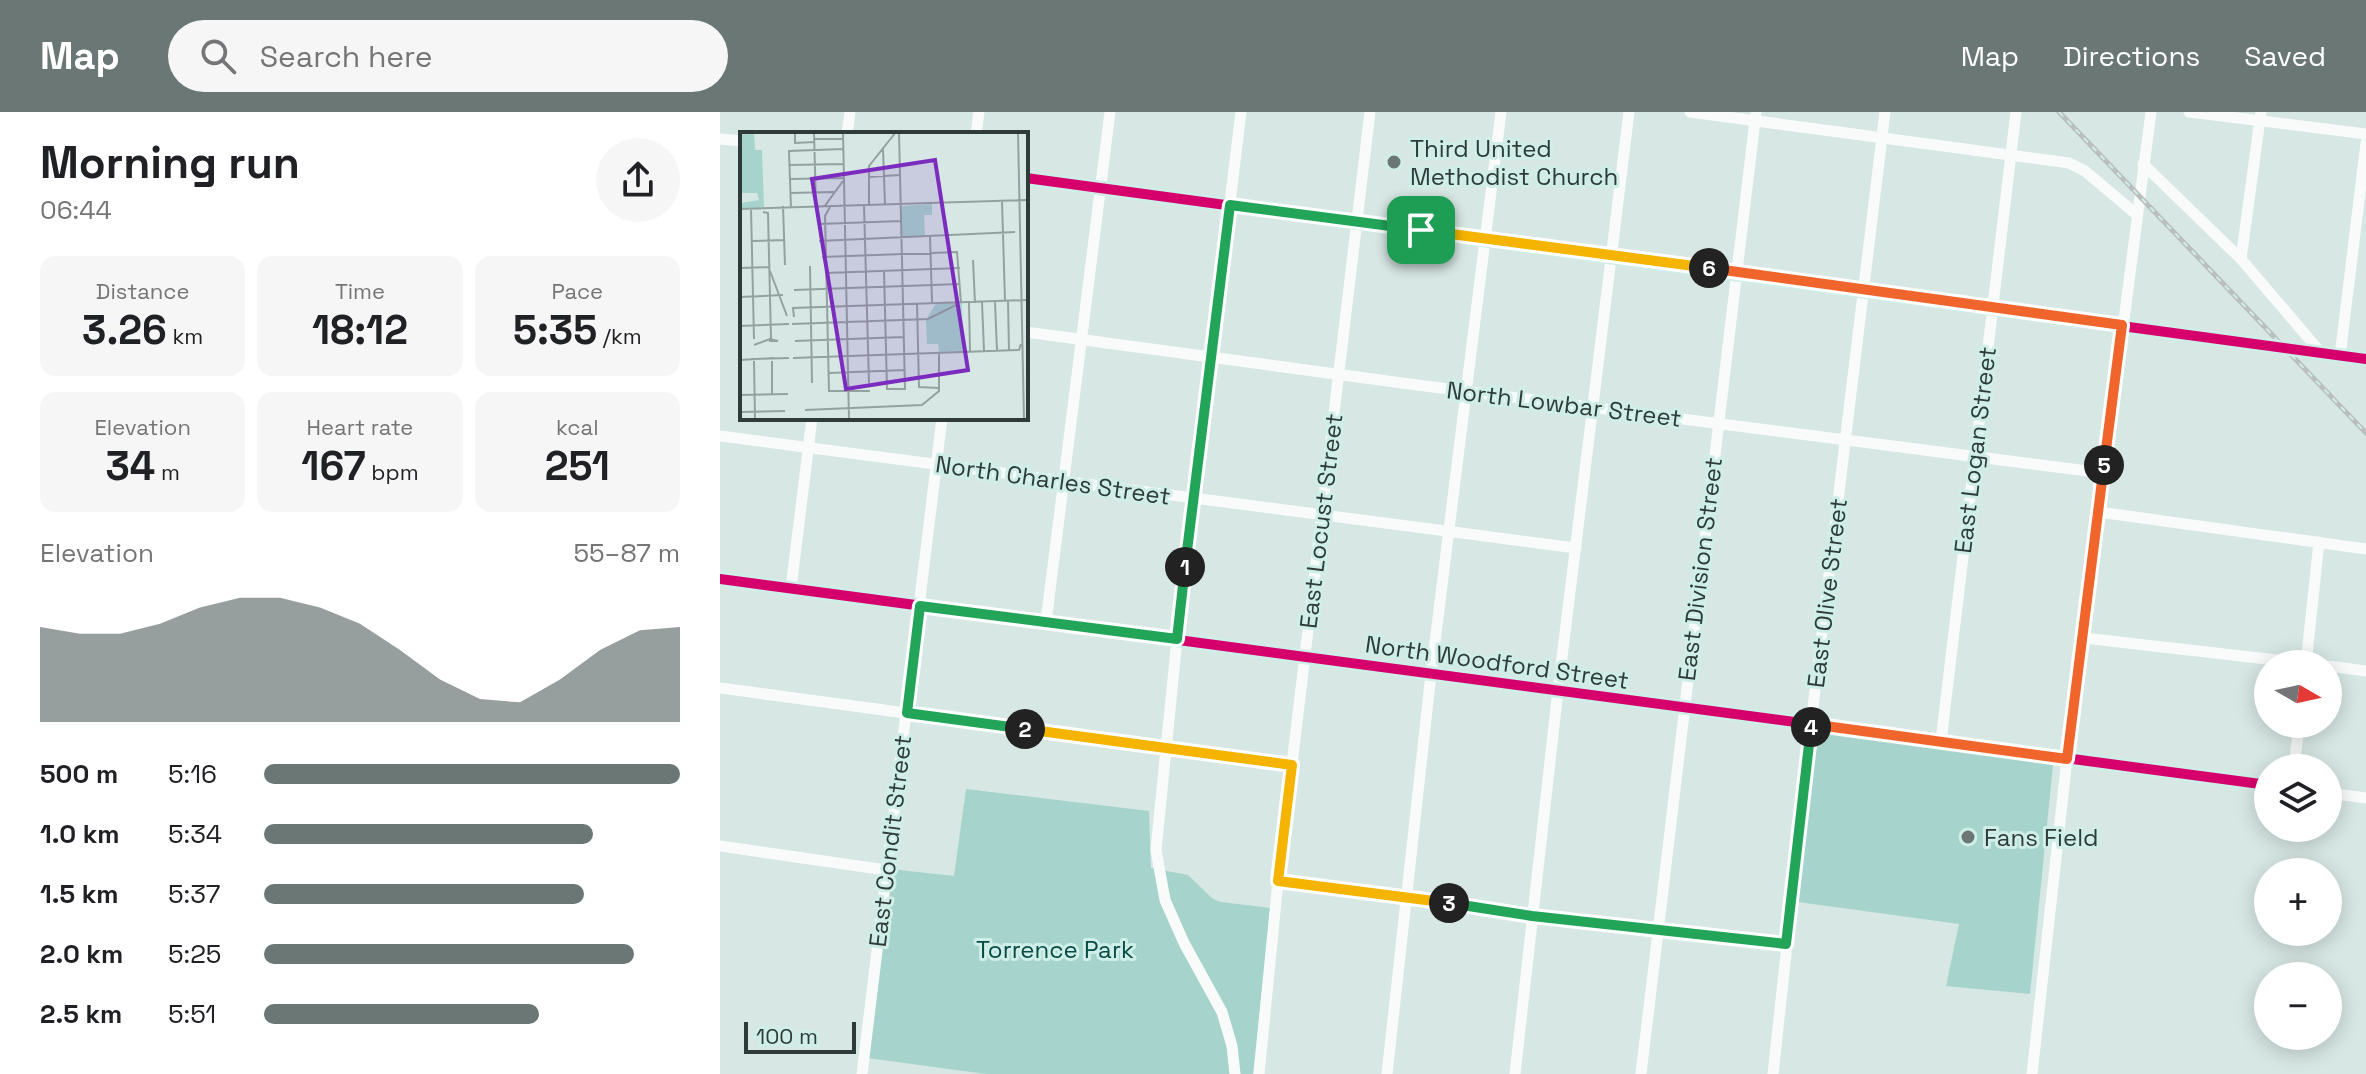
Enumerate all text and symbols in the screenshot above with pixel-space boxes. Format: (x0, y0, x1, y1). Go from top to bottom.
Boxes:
search box (168, 20, 728, 92)
text: Map (40, 32, 120, 80)
icon: search (196, 34, 240, 78)
text: Search here (260, 37, 433, 76)
text: Map (1961, 38, 2019, 74)
text: Directions (2063, 38, 2200, 74)
text: Saved (2244, 38, 2326, 74)
inset map (740, 132, 1028, 420)
place label: Third United Methodist Church (1410, 133, 1618, 192)
text: Morning run (40, 135, 300, 191)
button: share (596, 138, 680, 222)
marker: Third United Methodist Church (1385, 153, 1403, 171)
text: 06:44 (40, 193, 112, 227)
pin (1387, 196, 1455, 264)
icon: arrive (1399, 208, 1443, 252)
pin: 6 (1689, 248, 1729, 288)
text: 6 (1702, 254, 1716, 282)
text: Distance (96, 277, 190, 305)
text: Time (335, 277, 385, 305)
text: Pace (552, 277, 603, 305)
text: 3.26 (82, 305, 167, 356)
text: 18:12 (312, 305, 408, 356)
text: 5:35 (513, 305, 597, 356)
text: km (167, 322, 203, 350)
text: /km (597, 322, 642, 350)
street label: East Logan Street (1947, 345, 2003, 555)
street label: North Lowbar Street (1445, 374, 1683, 434)
street label: East Locust Street (1292, 412, 1350, 630)
text: Elevation (94, 413, 191, 441)
text: Heart rate (307, 413, 413, 441)
text: kcal (556, 413, 599, 441)
text: 34 (105, 441, 155, 492)
text: 167 (301, 441, 366, 492)
text: 251 (545, 441, 610, 492)
pin: 5 (2084, 445, 2124, 485)
street label: North Charles Street (934, 448, 1172, 512)
text: 5 (2097, 451, 2111, 479)
street label: East Division Street (1671, 455, 1729, 683)
text: m (155, 458, 180, 486)
text: bpm (366, 458, 419, 486)
street label: East Olive Street (1800, 496, 1854, 690)
text: Elevation (40, 536, 154, 570)
text: 55–87 m (573, 536, 680, 570)
pin: 1 (1165, 547, 1205, 587)
text: 1 (1180, 553, 1190, 581)
street label: North Woodford Street (1363, 628, 1631, 696)
north arrow (2254, 650, 2342, 738)
map controls (2254, 650, 2342, 1050)
pin: 4 (1791, 707, 1831, 747)
pin: 2 (1005, 709, 1045, 749)
text: 4 (1804, 713, 1818, 741)
text: 2 (1018, 715, 1032, 743)
street label: East Condit Street (862, 733, 918, 949)
button: layers (2254, 754, 2342, 842)
text: 500 m (40, 757, 118, 791)
text: 5:16 (168, 757, 217, 791)
text: 1.0 km (40, 817, 120, 851)
text: 5:34 (168, 817, 222, 851)
place label: Fans Field (1984, 822, 2099, 853)
marker: Fans Field (1959, 828, 1977, 846)
button: + (2254, 858, 2342, 946)
text: 1.5 km (40, 877, 119, 911)
text: 5:37 (168, 877, 221, 911)
pin: 3 (1429, 883, 1469, 923)
text: 3 (1442, 889, 1456, 917)
park label: Torrence Park (976, 934, 1134, 965)
text: 2.0 km (40, 937, 123, 971)
text: 5:25 (168, 937, 221, 971)
button: − (2254, 962, 2342, 1050)
text: 2.5 km (40, 997, 122, 1031)
text: 5:51 (168, 997, 216, 1031)
scale bar (744, 1018, 856, 1054)
text: 100 m (756, 1022, 818, 1050)

